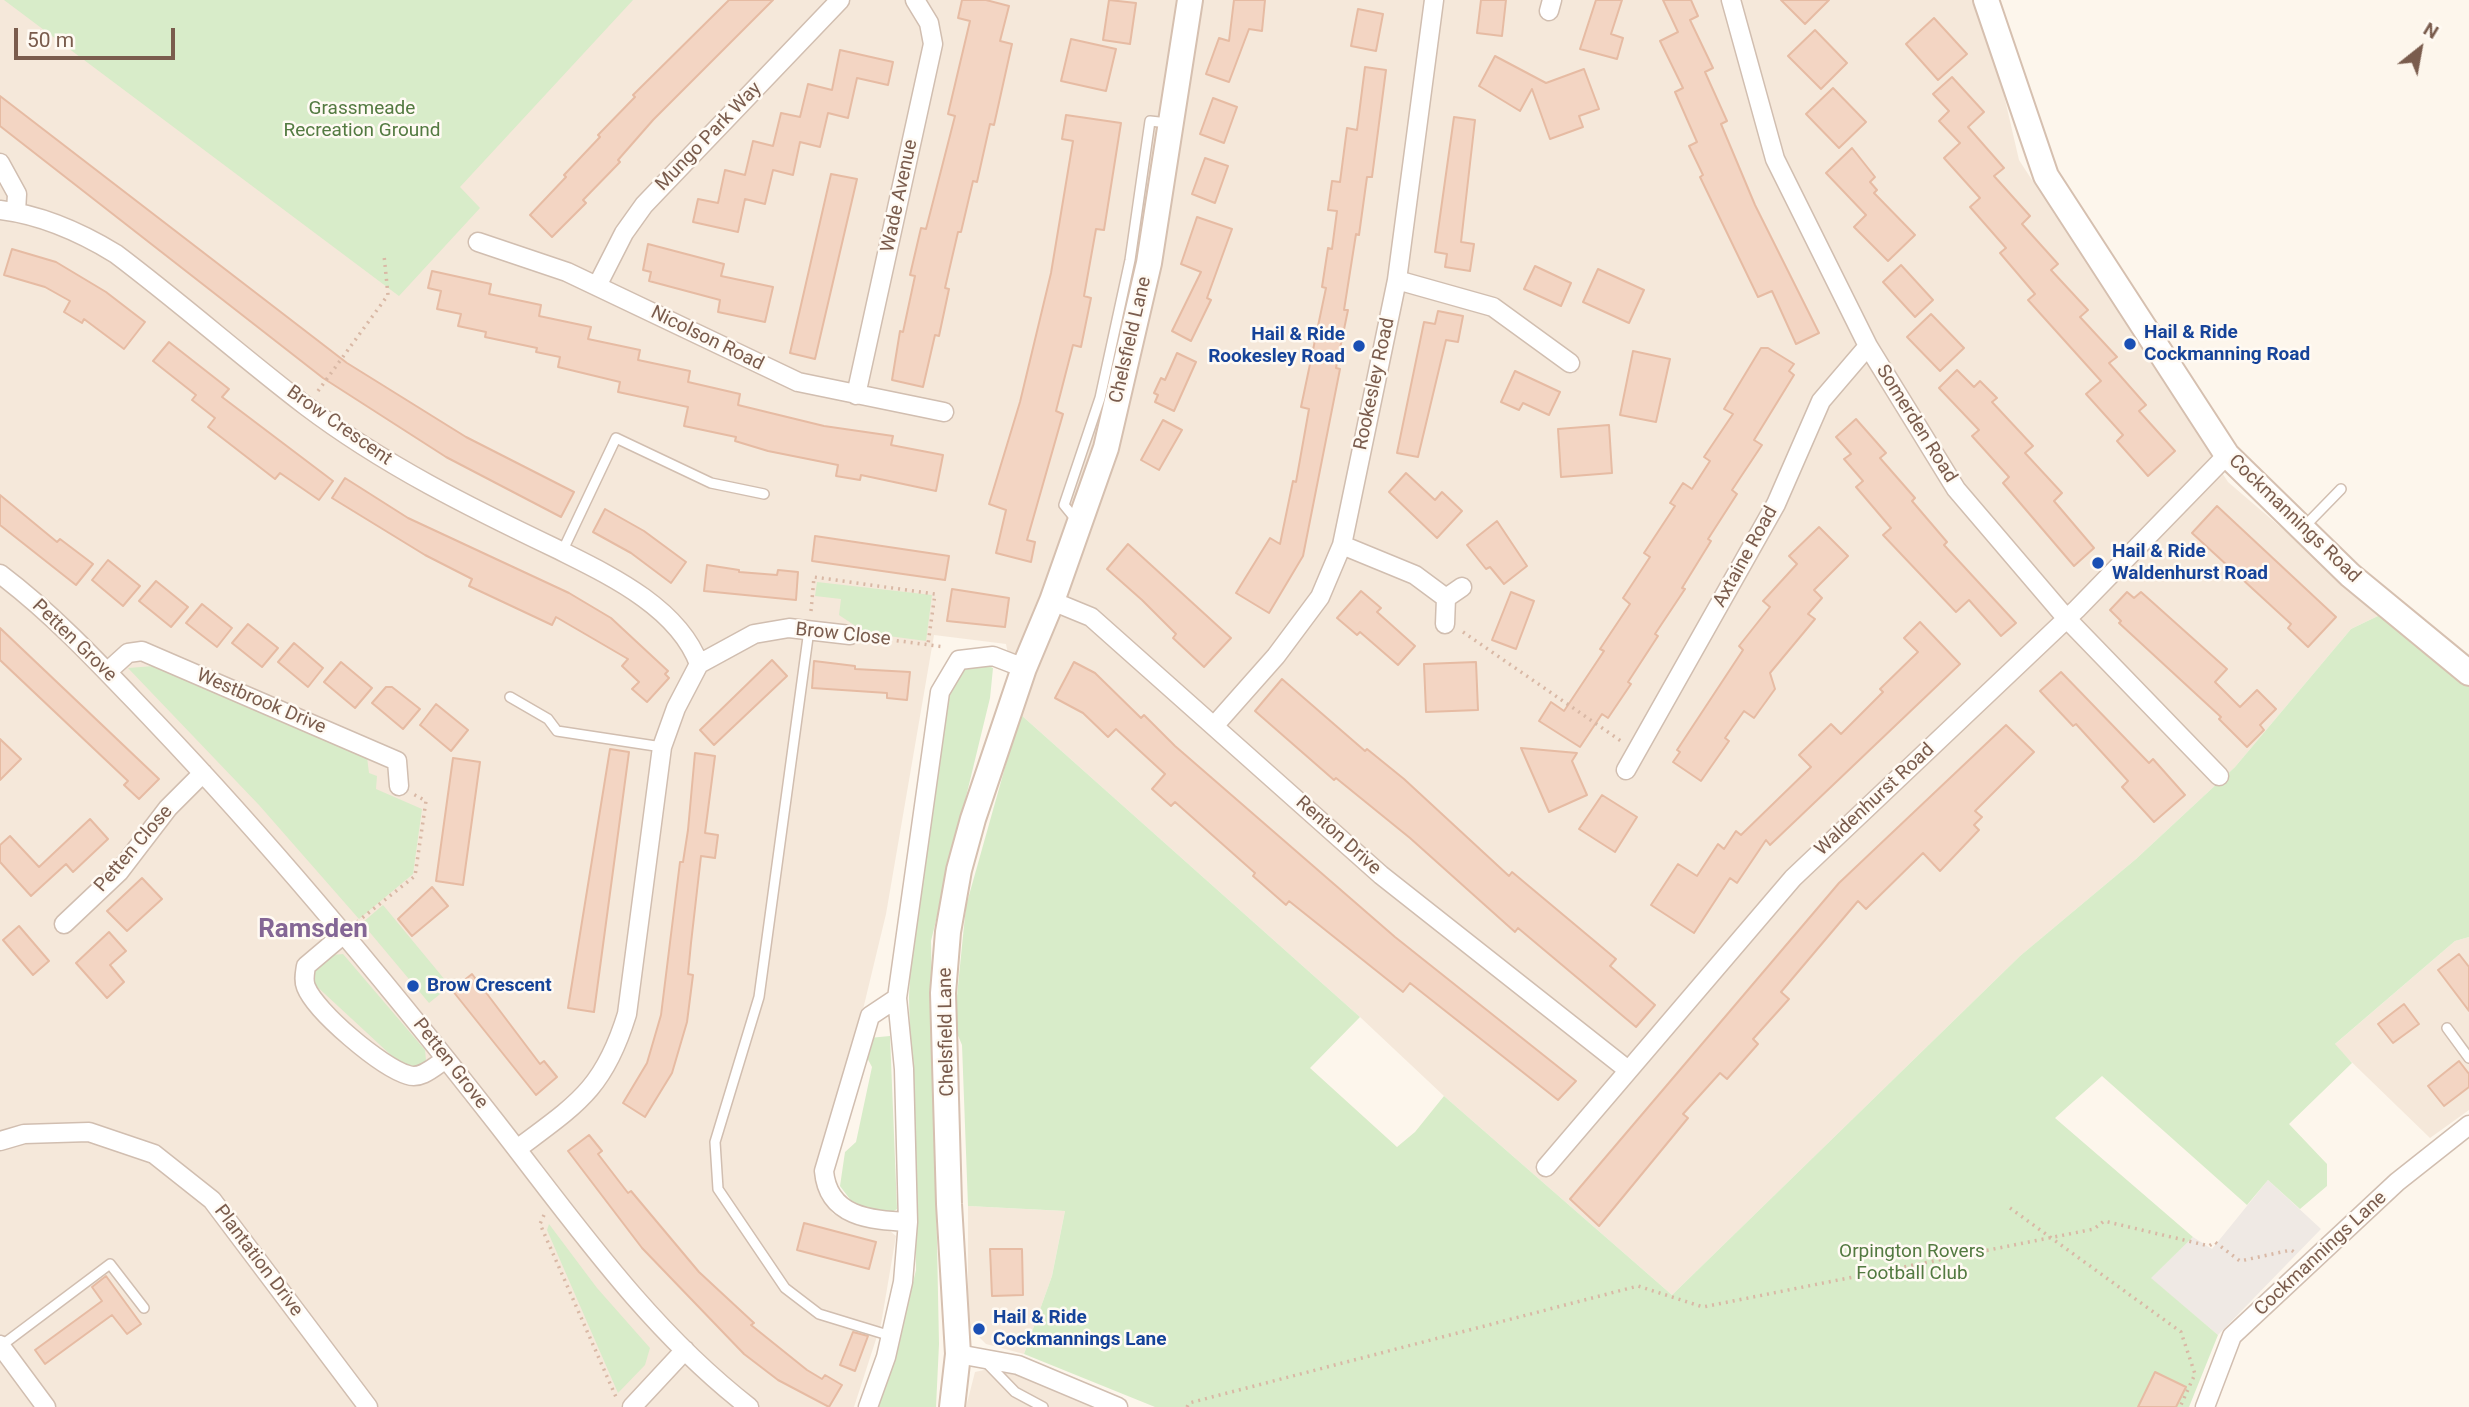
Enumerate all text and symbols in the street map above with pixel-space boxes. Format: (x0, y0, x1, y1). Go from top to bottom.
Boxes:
scale bar (18, 14, 178, 58)
north arrow (2385, 14, 2455, 84)
text: N (2419, 17, 2443, 44)
text: 50 m (27, 28, 74, 52)
street label: Mungo Park Way (651, 78, 767, 196)
park label: Grassmeade Recreation Ground (284, 98, 440, 142)
street label: Wade Avenue (877, 138, 923, 254)
street label: Chelsfield Lane (1105, 275, 1157, 405)
street label: Nicolson Road (647, 302, 767, 376)
street label: Rookesley Road (1350, 316, 1400, 452)
place label: Hail & Ride Cockmanning Road (2144, 322, 2310, 366)
place label: Hail & Ride Rookesley Road (1208, 324, 1345, 368)
marker: Hail & Ride Cockmanning Road (2122, 336, 2138, 352)
marker: Hail & Ride Rookesley Road (1351, 338, 1367, 354)
street label: Somerden Road (1871, 361, 1961, 487)
street label: Brow Crescent (282, 381, 396, 471)
street label: Cockmannings Road (2223, 450, 2365, 588)
street label: Axtaine Road (1709, 503, 1783, 611)
place label: Hail & Ride Waldenhurst Road (2112, 541, 2268, 585)
marker: Hail & Ride Waldenhurst Road (2090, 555, 2106, 571)
street label: Petten Grove (27, 595, 121, 687)
street label: Brow Close (794, 619, 892, 651)
street label: Westbrook Drive (193, 664, 329, 740)
street label: Waldenhurst Road (1811, 739, 1939, 861)
street label: Renton Drive (1291, 792, 1385, 880)
street label: Petten Close (90, 801, 178, 897)
district label: Ramsden (258, 914, 368, 946)
street label: Chelsfield Lane (934, 967, 960, 1097)
place label: Brow Crescent (427, 975, 552, 997)
marker: Brow Crescent (405, 978, 421, 994)
street label: Petten Grove (408, 1014, 492, 1114)
street label: Cockmannings Lane (2250, 1187, 2392, 1321)
street label: Plantation Drive (209, 1201, 307, 1321)
park label: Orpington Rovers Football Club (1839, 1241, 1985, 1285)
place label: Hail & Ride Cockmannings Lane (993, 1307, 1167, 1351)
marker: Hail & Ride Cockmannings Lane (971, 1321, 987, 1337)

